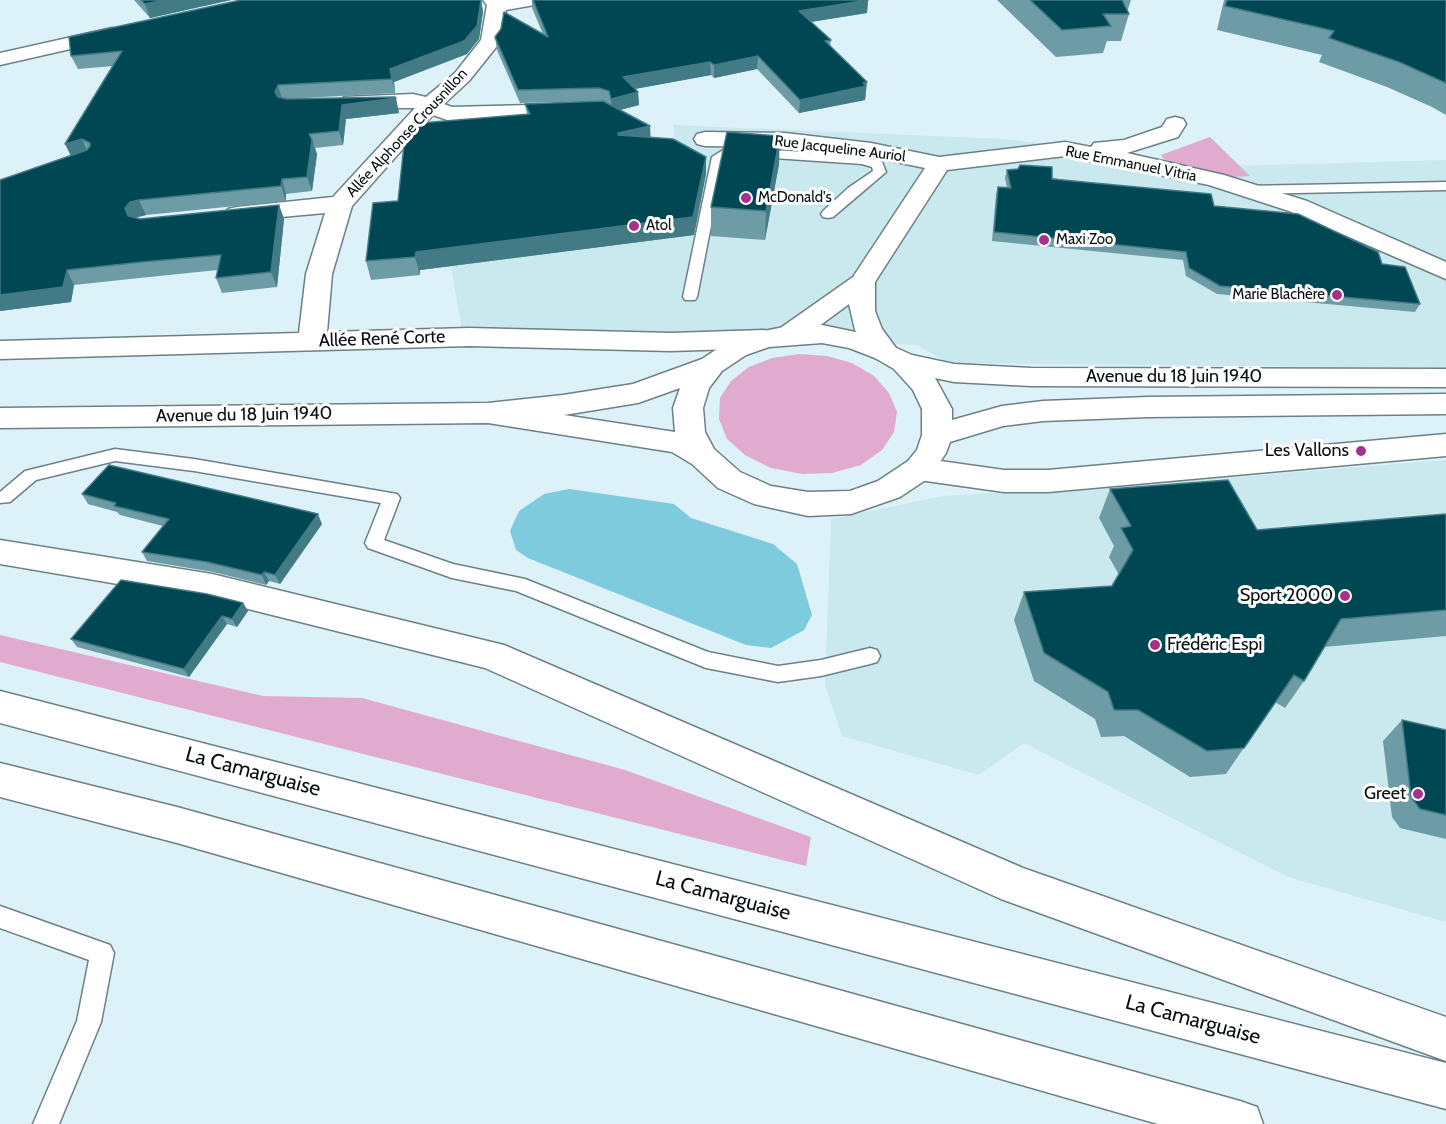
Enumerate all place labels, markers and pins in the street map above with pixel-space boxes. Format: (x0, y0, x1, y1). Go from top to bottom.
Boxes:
place label: McDonald's (758, 189, 832, 207)
marker: McDonald's (739, 191, 753, 205)
place label: Atol (646, 217, 672, 235)
marker: Atol (627, 219, 641, 233)
place label: Maxi Zoo (1056, 231, 1113, 249)
marker: Maxi Zoo (1037, 233, 1051, 247)
place label: Marie Blachère (1232, 286, 1325, 304)
marker: Marie Blachère (1330, 288, 1344, 302)
place label: Les Vallons (1265, 440, 1349, 462)
marker: Les Vallons (1354, 444, 1368, 458)
place label: Sport 2000 (1240, 585, 1333, 607)
marker: Sport 2000 (1338, 589, 1352, 603)
place label: Frédéric Espi (1167, 634, 1262, 656)
marker: Frédéric Espi (1148, 638, 1162, 652)
place label: Greet (1364, 783, 1406, 805)
marker: Greet (1411, 787, 1425, 801)

